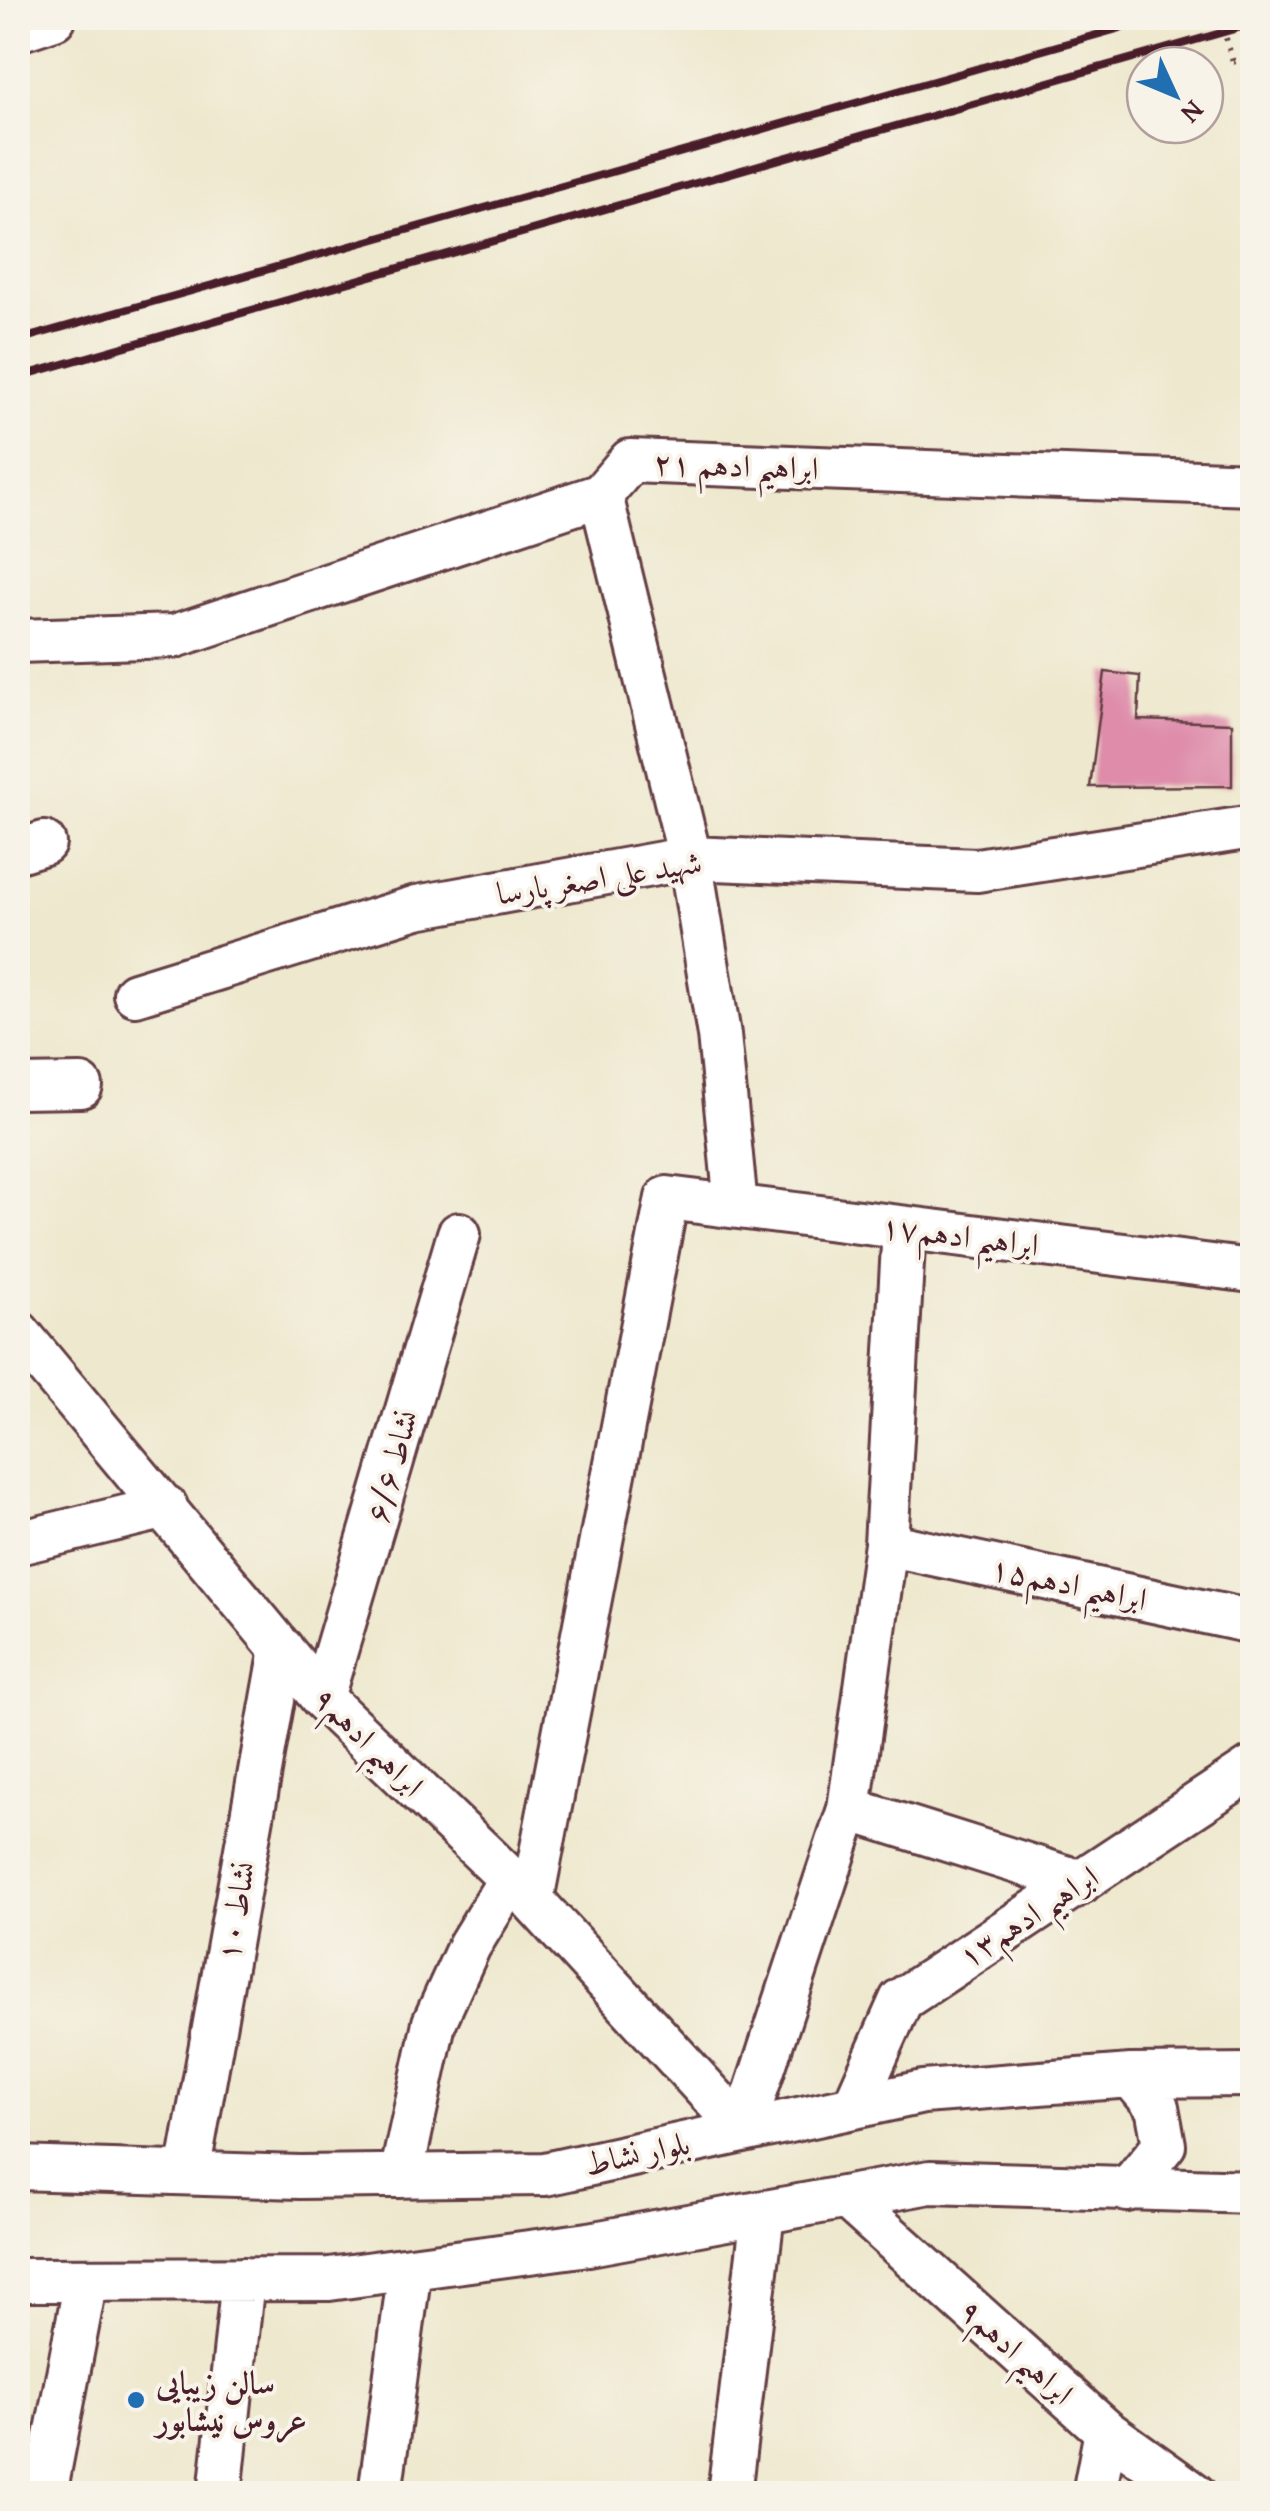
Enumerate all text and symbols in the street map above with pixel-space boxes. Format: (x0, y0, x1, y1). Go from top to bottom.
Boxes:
north arrow (1125, 45, 1225, 145)
text: N (1172, 92, 1215, 134)
street label: ابراهیم ادهم ۲۱ (652, 439, 820, 500)
street label: شهید علی اصغر پارسا (493, 838, 705, 917)
street label: ابراهیم ادهم۱۷ (877, 1202, 1042, 1277)
street label: نشاط ۶/۶ (353, 1404, 429, 1528)
street label: ابراهیم ادهم۱۵ (985, 1544, 1151, 1631)
street label: ابراهیم ادهم۹ (297, 1675, 435, 1813)
street label: ابراهیم ادهم۱۳ (949, 1853, 1112, 1986)
street label: نشاط ۱۰ (203, 1858, 267, 1964)
street label: بلوار نشاط (580, 2119, 694, 2187)
street label: ابراهیم ادهم۹ (943, 2287, 1085, 2422)
place label: سالن زیبایی عروس نیشابور (153, 2359, 307, 2443)
marker: سالن زیبایی عروس نیشابور (125, 2389, 147, 2411)

